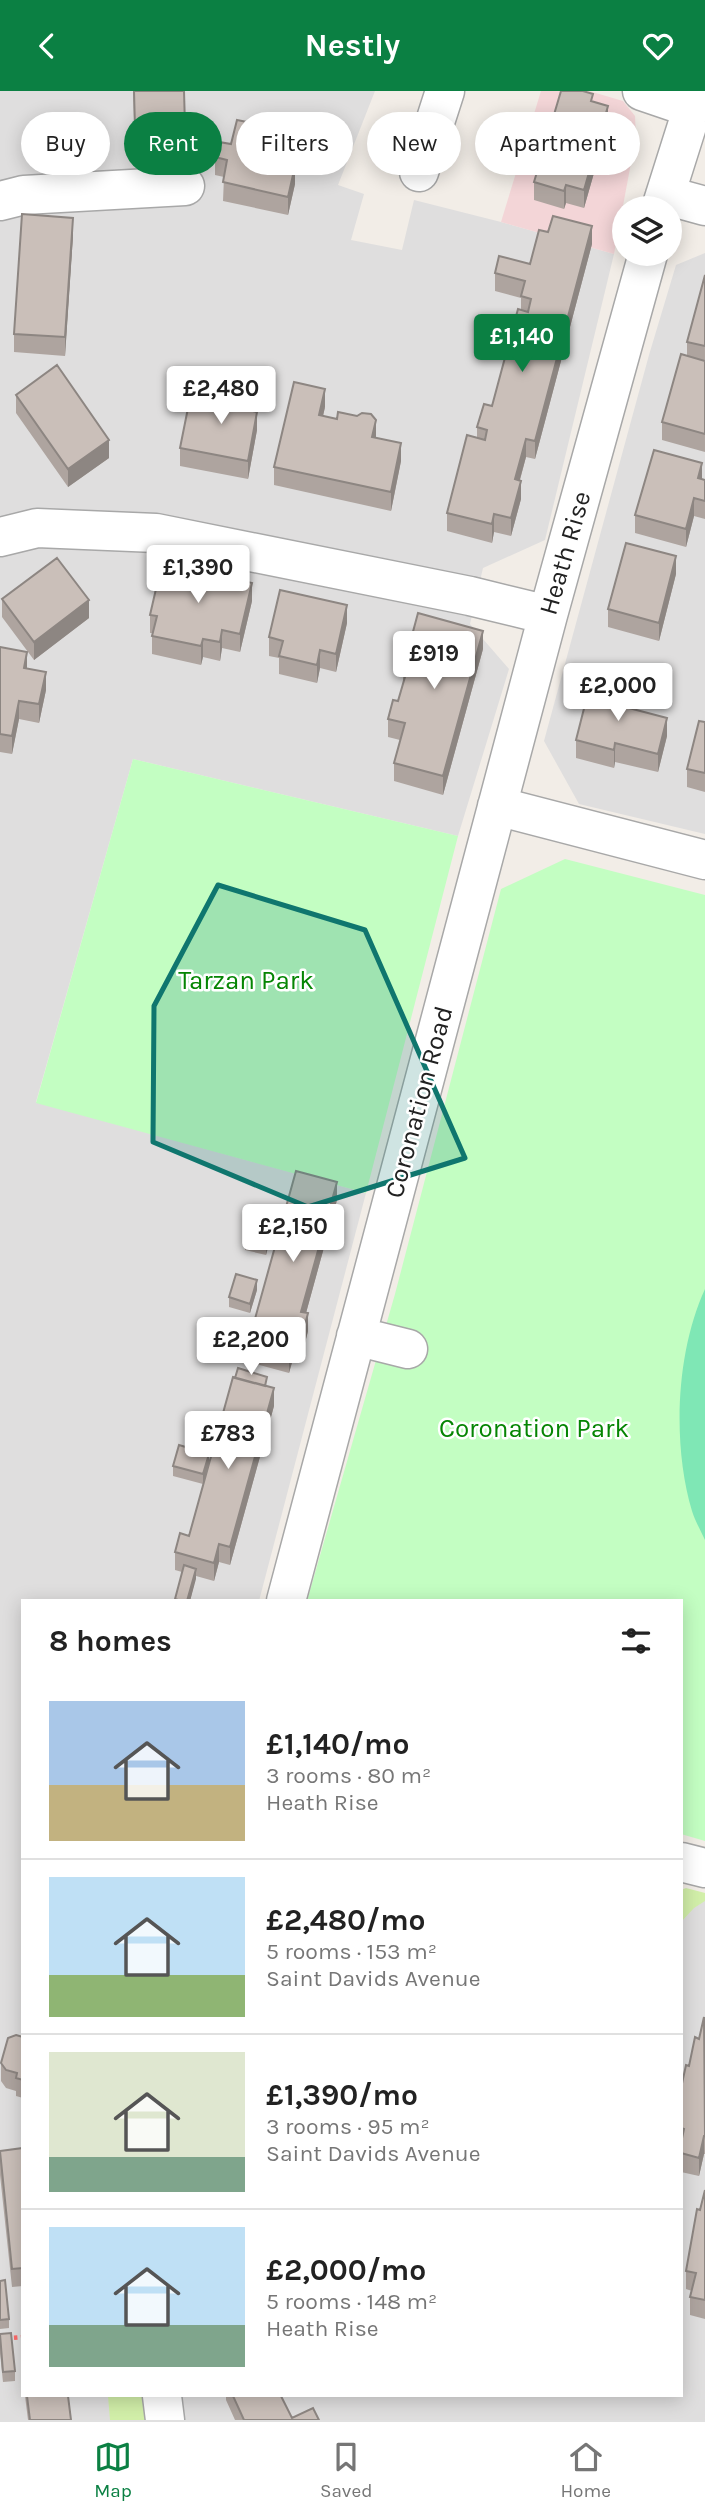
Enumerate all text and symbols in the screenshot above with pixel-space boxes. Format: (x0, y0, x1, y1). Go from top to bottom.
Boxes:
icon: back (28, 27, 66, 65)
text: Nestly (305, 27, 400, 64)
icon: heart (639, 27, 677, 65)
chip: Buy (21, 112, 110, 175)
chip: Rent (124, 112, 222, 175)
chip: Filters (236, 112, 353, 175)
chip: New (367, 112, 461, 175)
chip: Apartment (475, 112, 640, 175)
map controls (612, 196, 682, 266)
button: layers (612, 196, 682, 266)
pin: £1,140 (465, 315, 579, 374)
text: £1,140 (490, 323, 554, 350)
pin: £2,480 (164, 367, 278, 426)
text: £2,480 (183, 375, 259, 402)
street label: Heath Rise (533, 488, 597, 618)
pin: £1,390 (141, 545, 255, 605)
text: £1,390 (163, 554, 233, 581)
pin: £919 (393, 631, 475, 691)
text: £919 (409, 640, 459, 667)
pin: £2,000 (561, 663, 675, 723)
text: £2,000 (579, 672, 657, 699)
park label: Tarzan Park (178, 965, 314, 996)
street label: Coronation Road (379, 1003, 459, 1201)
pin: £2,150 (236, 1205, 350, 1264)
text: £2,150 (258, 1213, 328, 1240)
pin: £2,200 (194, 1317, 308, 1377)
text: £2,200 (213, 1326, 289, 1353)
pin: £783 (187, 1411, 269, 1471)
park label: Coronation Park (439, 1413, 629, 1444)
text: £783 (201, 1420, 255, 1447)
icon: filters (617, 1622, 655, 1660)
text: 8 homes (49, 1623, 172, 1659)
text: £1,140/mo (266, 1726, 409, 1762)
icon: home (105, 1729, 189, 1813)
text: 3 rooms · 80 m² (266, 1762, 431, 1789)
text: Heath Rise (266, 1789, 379, 1816)
text: £2,480/mo (266, 1902, 426, 1938)
icon: home (105, 1905, 189, 1989)
text: 5 rooms · 153 m² (266, 1938, 437, 1965)
text: Saint Davids Avenue (266, 1965, 481, 1992)
text: £1,390/mo (266, 2077, 418, 2113)
icon: home (105, 2080, 189, 2164)
text: 3 rooms · 95 m² (266, 2113, 430, 2140)
text: Saint Davids Avenue (266, 2140, 481, 2167)
text: £2,000/mo (266, 2252, 426, 2288)
icon: home (105, 2255, 189, 2339)
text: 5 rooms · 148 m² (266, 2288, 437, 2315)
text: Heath Rise (266, 2315, 379, 2342)
tab: Map (94, 2438, 132, 2502)
tab: Saved (320, 2438, 372, 2502)
tab: Home (560, 2438, 611, 2502)

